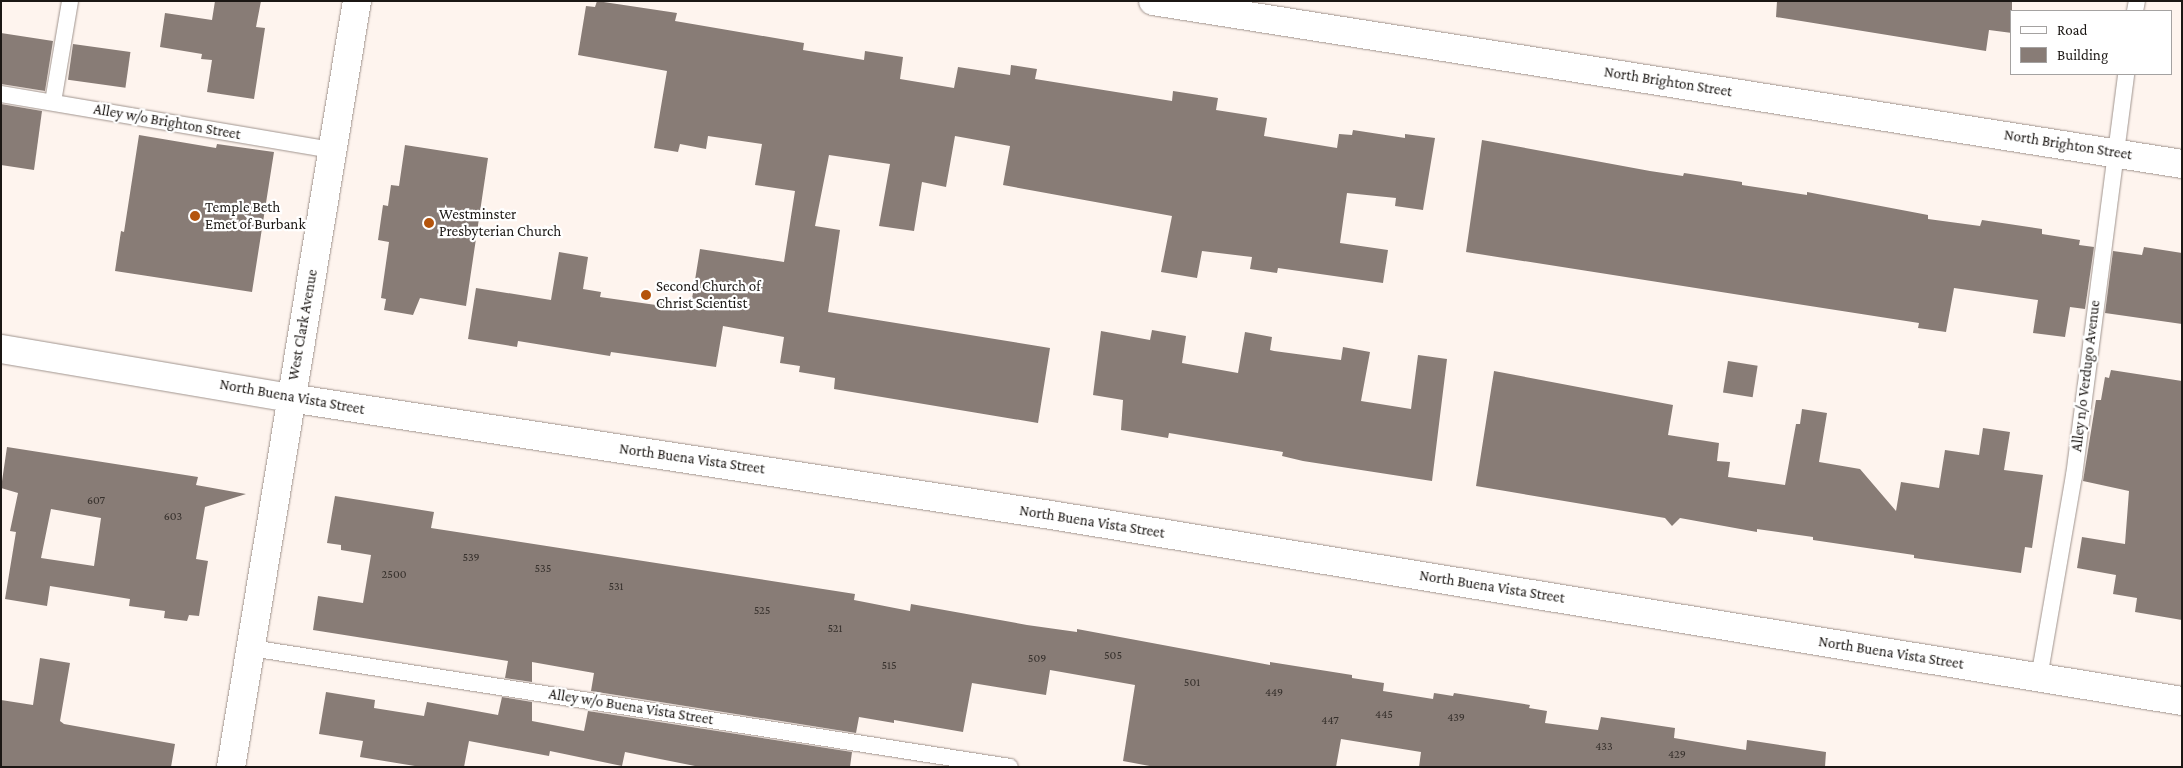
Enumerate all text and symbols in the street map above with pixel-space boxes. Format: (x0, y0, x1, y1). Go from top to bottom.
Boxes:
legend (2010, 10, 2173, 75)
text: Road (2057, 22, 2087, 38)
text: Building (2057, 47, 2108, 63)
street label: North Brighton Street (1603, 63, 1733, 101)
street label: Alley w/o Brighton Street (92, 100, 242, 144)
street label: North Brighton Street (2003, 126, 2133, 164)
place label: Temple Beth Emet of Burbank (205, 198, 306, 233)
place label: Westminster Presbyterian Church (439, 205, 561, 240)
marker: Temple Beth Emet of Burbank (189, 210, 201, 222)
marker: Westminster Presbyterian Church (423, 217, 435, 229)
street label: West Clark Avenue (284, 268, 322, 382)
place label: Second Church of Christ Scientist (656, 277, 761, 312)
marker: Second Church of Christ Scientist (640, 289, 652, 301)
street label: Alley n/o Verdugo Avenue (2068, 299, 2104, 453)
street label: North Buena Vista Street (218, 375, 366, 419)
street label: North Buena Vista Street (618, 440, 766, 478)
house number: 607 (87, 494, 105, 508)
street label: North Buena Vista Street (1018, 502, 1166, 542)
house number: 603 (164, 510, 182, 524)
house number: 539 (462, 551, 480, 565)
house number: 535 (535, 562, 551, 576)
street label: North Buena Vista Street (1418, 567, 1566, 607)
house number: 2500 (382, 568, 406, 582)
house number: 531 (608, 580, 624, 594)
house number: 525 (754, 604, 770, 618)
house number: 521 (827, 622, 843, 636)
street label: North Buena Vista Street (1817, 633, 1965, 673)
house number: 505 (1104, 649, 1122, 663)
house number: 509 (1028, 652, 1046, 666)
house number: 515 (881, 659, 897, 673)
house number: 501 (1184, 676, 1200, 690)
street label: Alley w/o Buena Vista Street (547, 685, 715, 729)
house number: 449 (1265, 686, 1283, 700)
house number: 445 (1375, 708, 1393, 722)
house number: 439 (1447, 711, 1465, 725)
house number: 447 (1321, 714, 1339, 728)
house number: 433 (1595, 740, 1613, 754)
house number: 429 (1668, 748, 1686, 762)

